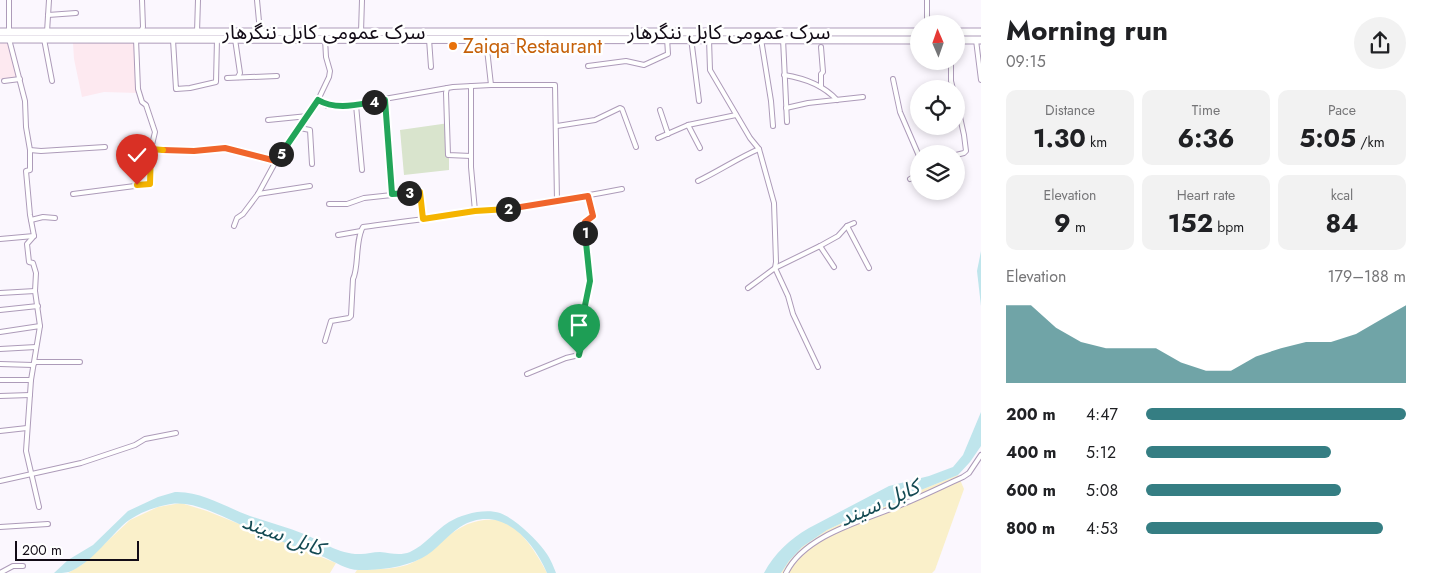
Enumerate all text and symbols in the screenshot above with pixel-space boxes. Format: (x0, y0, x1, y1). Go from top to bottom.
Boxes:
text: Morning run (1006, 10, 1168, 51)
north arrow (910, 15, 965, 70)
map controls (910, 15, 965, 200)
button: share (1354, 17, 1406, 69)
street label: سرک عمومی کابل ننگرهار (222, 18, 425, 47)
street label: سرک عمومی کابل ننگرهار (627, 18, 830, 47)
place label: Zaiqa Restaurant (463, 32, 602, 61)
marker: Zaiqa Restaurant (447, 40, 459, 52)
text: 09:15 (1006, 50, 1046, 73)
button: locate (910, 80, 965, 135)
pin: 4 (362, 90, 386, 114)
text: 4 (370, 92, 379, 112)
text: Distance (1045, 100, 1095, 120)
text: Time (1192, 100, 1220, 120)
text: Pace (1328, 100, 1356, 120)
text: 1.30 (1033, 120, 1086, 156)
text: 6:36 (1177, 120, 1235, 156)
text: 5:05 (1299, 120, 1356, 156)
text: km (1086, 132, 1107, 152)
text: /km (1356, 132, 1385, 152)
pin (116, 134, 158, 185)
icon: check (123, 141, 151, 169)
pin: 5 (268, 142, 294, 166)
text: 5 (277, 144, 286, 164)
button: layers (910, 145, 965, 200)
pin: 3 (396, 180, 422, 206)
text: 3 (405, 183, 414, 203)
text: Elevation (1044, 185, 1096, 205)
text: Heart rate (1177, 185, 1235, 205)
text: kcal (1331, 185, 1353, 205)
pin: 2 (496, 196, 520, 222)
text: 2 (504, 199, 513, 219)
text: 9 (1054, 205, 1071, 241)
text: 152 (1168, 205, 1213, 241)
text: 84 (1325, 205, 1359, 241)
text: m (1071, 217, 1086, 237)
text: bpm (1213, 217, 1244, 237)
pin: 1 (572, 220, 598, 246)
text: 1 (582, 223, 589, 243)
text: Elevation (1006, 265, 1066, 288)
text: 179–188 m (1327, 265, 1406, 288)
pin (558, 304, 600, 355)
icon: arrive (565, 311, 593, 339)
text: 200 m (1006, 403, 1056, 426)
text: 4:47 (1086, 403, 1118, 426)
text: 400 m (1006, 441, 1056, 464)
text: 5:12 (1086, 441, 1116, 464)
water label: کابل سيند (834, 470, 928, 534)
text: 600 m (1006, 479, 1056, 502)
text: 5:08 (1086, 479, 1118, 502)
water label: کابل سيند (238, 506, 332, 565)
text: 800 m (1006, 517, 1055, 540)
text: 4:53 (1086, 517, 1118, 540)
scale bar (15, 538, 139, 561)
text: 200 m (22, 540, 62, 560)

